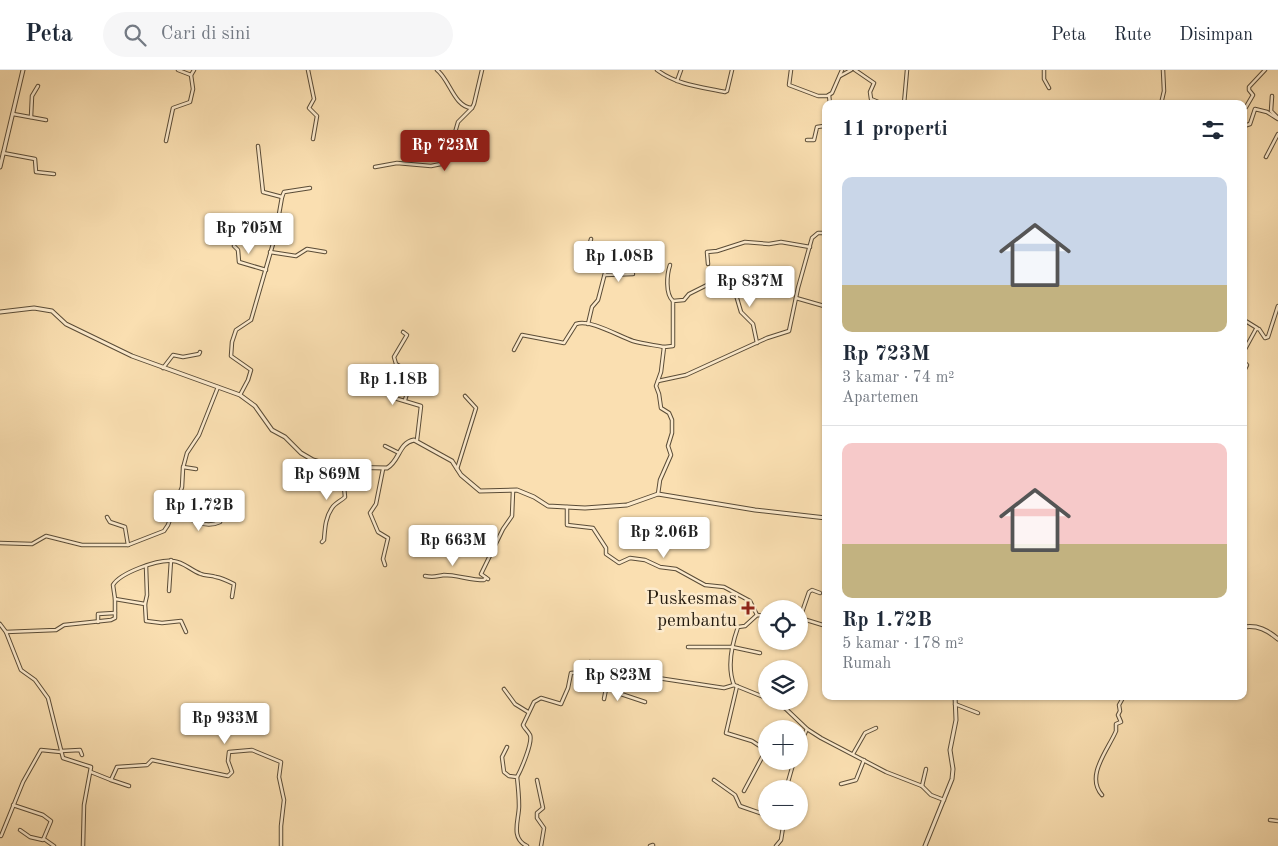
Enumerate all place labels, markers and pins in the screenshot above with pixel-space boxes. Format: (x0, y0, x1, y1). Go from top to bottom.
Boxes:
pin: Rp 723M (399, 129, 491, 172)
pin: Rp 705M (203, 212, 295, 255)
pin: Rp 1.08B (567, 240, 671, 283)
pin: Rp 837M (704, 266, 796, 308)
pin: Rp 1.18B (341, 364, 445, 406)
pin: Rp 869M (281, 458, 373, 501)
pin: Rp 1.72B (147, 490, 251, 532)
pin: Rp 2.06B (612, 516, 716, 559)
pin: Rp 663M (407, 524, 499, 567)
place label: Puskesmas pembantu (646, 590, 737, 631)
marker: Puskesmas pembantu (741, 601, 755, 615)
pin: Rp 823M (572, 660, 664, 702)
pin: Rp 933M (179, 702, 271, 745)

